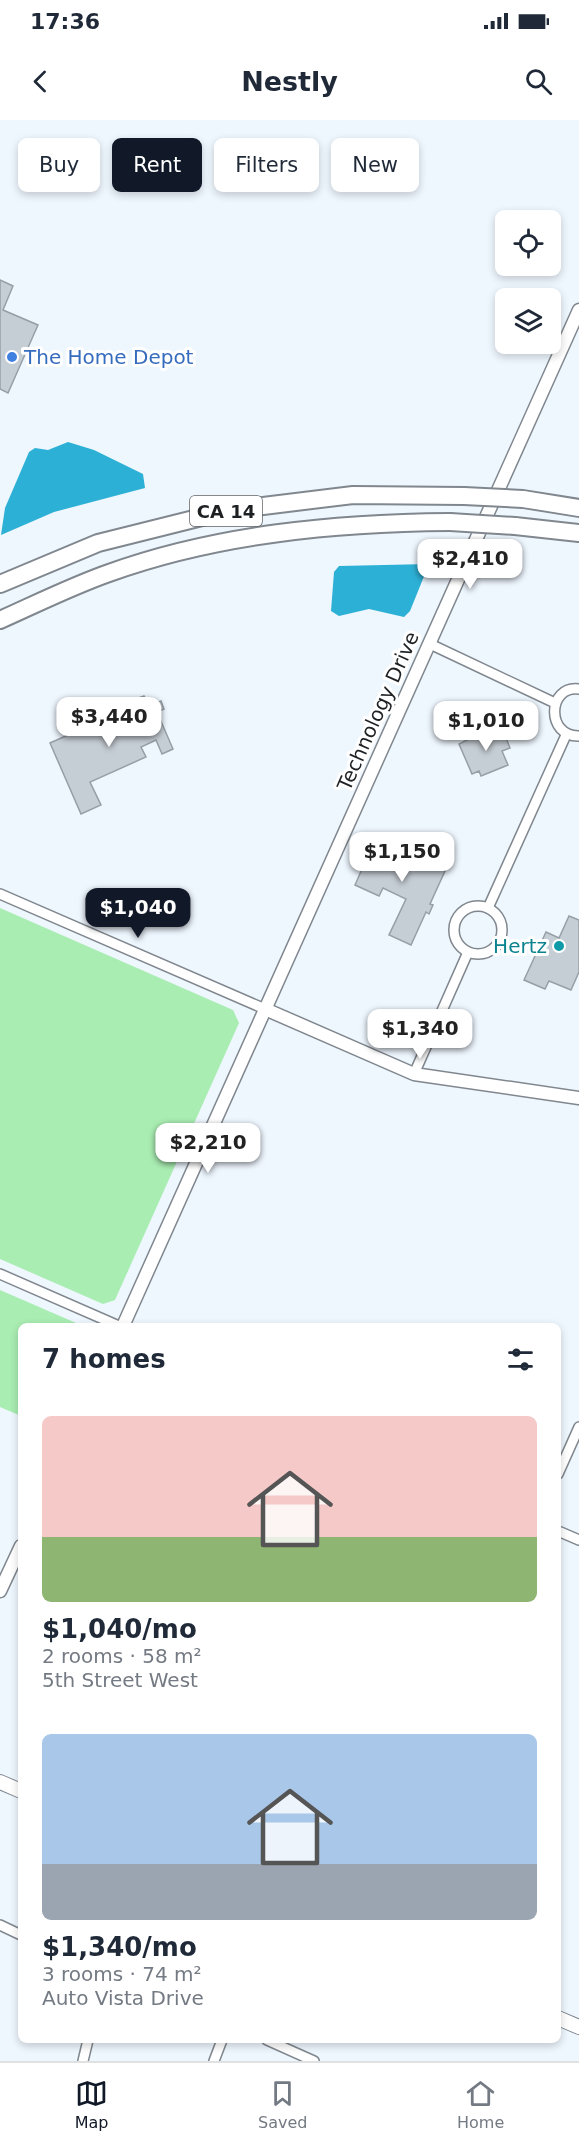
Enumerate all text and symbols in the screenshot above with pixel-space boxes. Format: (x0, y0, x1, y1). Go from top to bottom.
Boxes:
text: 17:36 (30, 9, 100, 34)
icon: back (24, 65, 57, 98)
icon: search (522, 65, 555, 98)
text: Nestly (241, 66, 338, 97)
chip: Buy (18, 138, 100, 192)
chip: Rent (112, 138, 202, 192)
chip: Filters (214, 138, 319, 192)
chip: New (331, 138, 419, 192)
map controls (495, 210, 561, 354)
button: locate (495, 210, 561, 276)
button: layers (495, 288, 561, 354)
place label: The Home Depot (23, 345, 194, 369)
marker: The Home Depot (5, 350, 19, 364)
road number: CA 14 (190, 496, 262, 526)
pin: $2,410 (421, 539, 519, 590)
text: $2,410 (431, 546, 509, 570)
street label: Technology Drive (332, 628, 424, 795)
pin: $3,440 (60, 697, 158, 748)
pin: $1,010 (437, 701, 535, 752)
text: $3,440 (70, 704, 148, 728)
text: $1,010 (447, 708, 525, 732)
pin: $1,150 (353, 832, 451, 883)
text: $1,150 (363, 839, 441, 863)
pin: $1,040 (89, 888, 187, 939)
text: $1,040 (99, 895, 177, 919)
place label: Hertz (493, 934, 547, 958)
marker: Hertz (552, 939, 566, 953)
pin: $1,340 (371, 1009, 469, 1060)
text: $1,340 (381, 1016, 459, 1040)
pin: $2,210 (159, 1123, 257, 1174)
text: $2,210 (169, 1130, 247, 1154)
icon: filters (504, 1343, 537, 1376)
text: 7 homes (42, 1344, 166, 1374)
icon: home (236, 1455, 344, 1563)
text: $1,040/mo (42, 1614, 197, 1644)
text: 2 rooms · 58 m² (42, 1644, 202, 1668)
text: 5th Street West (42, 1668, 198, 1692)
icon: home (236, 1773, 344, 1881)
text: $1,340/mo (42, 1932, 197, 1962)
text: 3 rooms · 74 m² (42, 1962, 202, 1986)
text: Auto Vista Drive (42, 1986, 204, 2010)
tab: Map (75, 2077, 109, 2132)
tab: Saved (258, 2077, 307, 2132)
tab: Home (457, 2077, 504, 2132)

